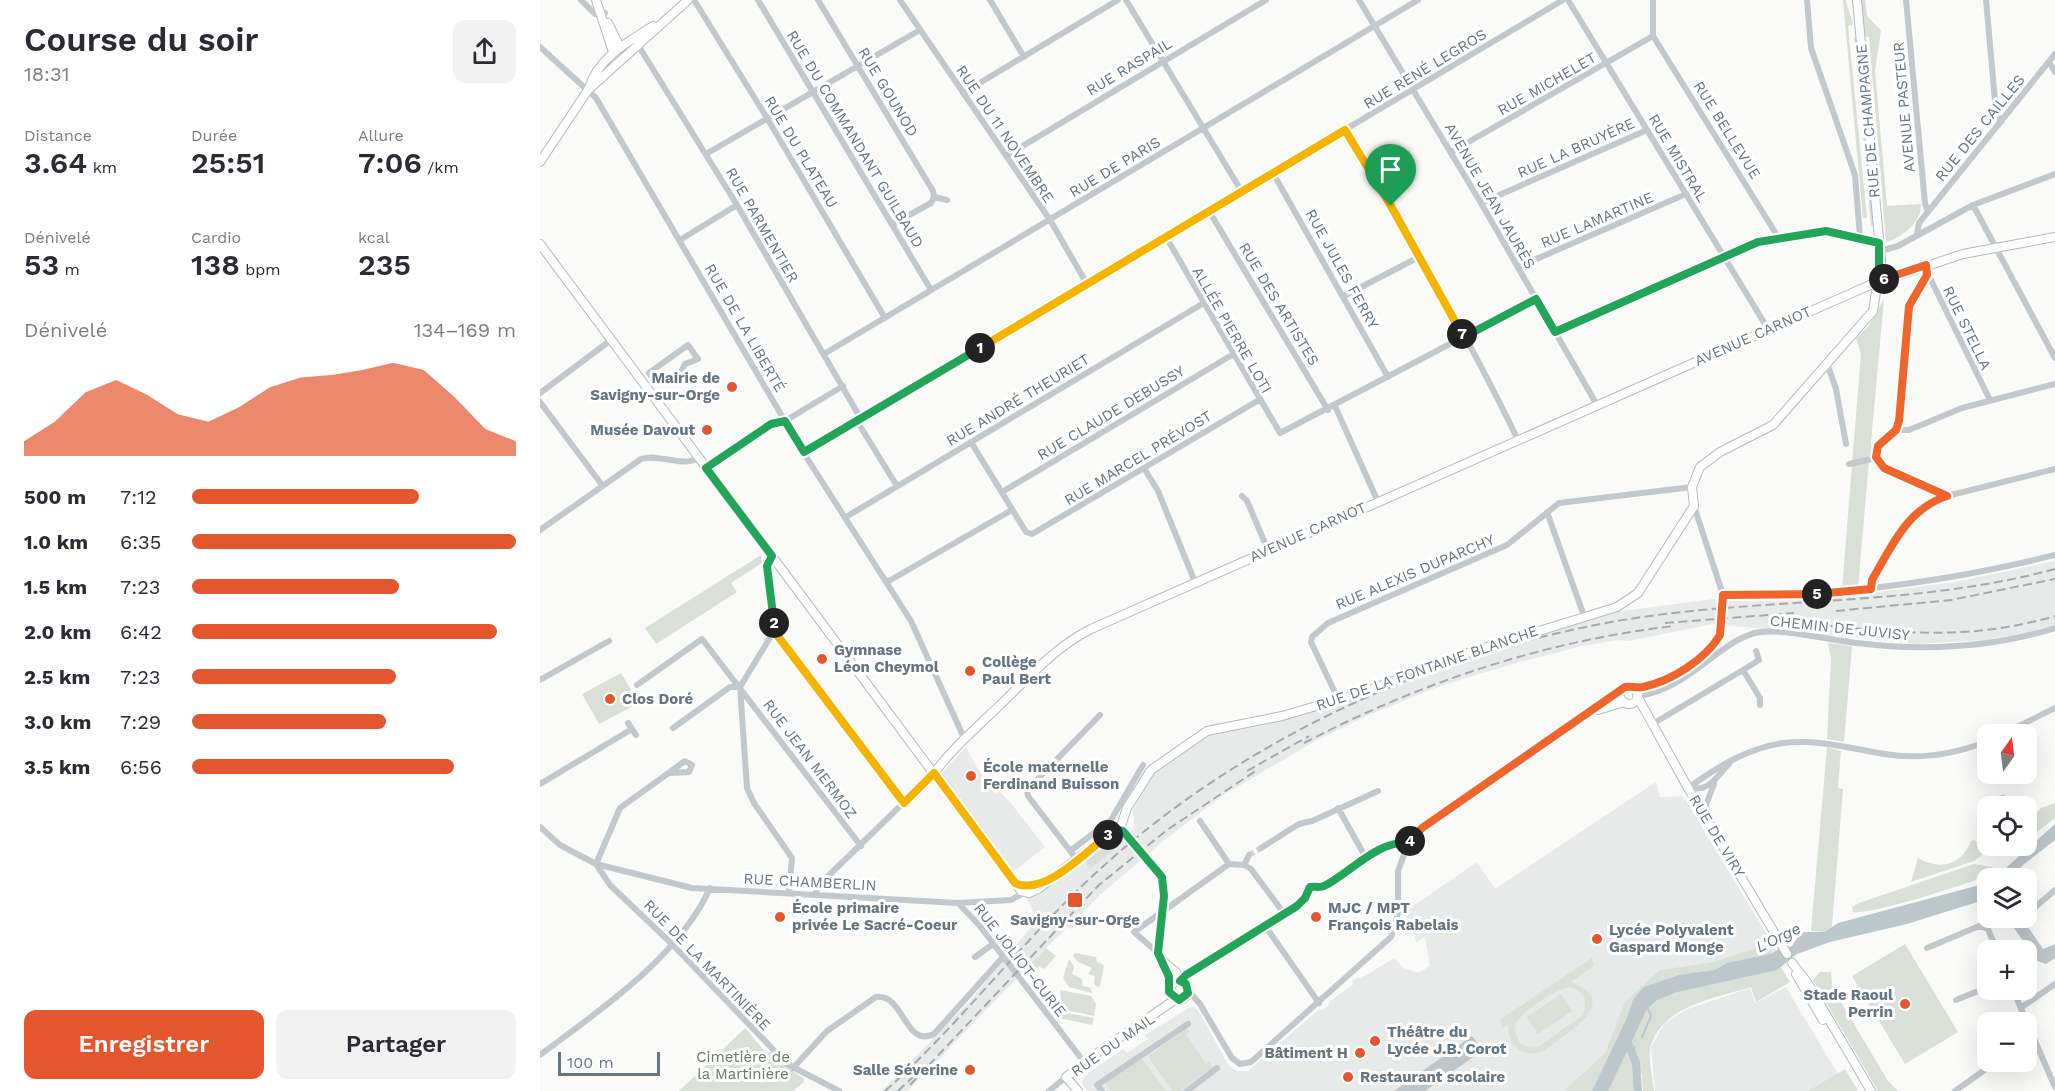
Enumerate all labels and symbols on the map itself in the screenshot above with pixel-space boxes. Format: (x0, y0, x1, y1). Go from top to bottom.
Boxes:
street label: RUE RENÉ LEGROS (1360, 25, 1490, 113)
street label: RUE DU COMMANDANT GUILBAUD (783, 27, 927, 251)
street label: RUE RASPAIL (1083, 34, 1175, 100)
street label: AVENUE PASTEUR (1889, 41, 1919, 173)
street label: RUE DE CHAMPAGNE (1852, 43, 1884, 199)
street label: RUE GOUNOD (854, 44, 922, 140)
street label: RUE MICHELET (1494, 48, 1600, 120)
street label: RUE DU 11 NOVEMBRE (952, 62, 1058, 206)
street label: RUE DES CAILLES (1931, 71, 2029, 185)
street label: RUE BELLEVUE (1690, 78, 1764, 182)
street label: RUE DU PLATEAU (760, 93, 842, 211)
street label: RUE MISTRAL (1645, 111, 1711, 205)
street label: RUE LA BRUYÈRE (1515, 114, 1637, 182)
street label: AVENUE JEAN JAURÈS (1441, 120, 1539, 272)
street label: RUE DE PARIS (1066, 133, 1164, 201)
pin (1365, 144, 1416, 206)
street label: RUE PARMENTIER (722, 164, 802, 286)
street label: RUE LAMARTINE (1538, 188, 1656, 252)
street label: RUE JULES FERRY (1302, 206, 1383, 332)
street label: RUE DES ARTISTES (1235, 239, 1323, 369)
street label: RUE DE LA LIBERTÉ (701, 261, 789, 395)
street label: ALLÉE PIERRE LOTI (1188, 264, 1276, 396)
pin: 6 (1869, 264, 1899, 294)
street label: RUE STELLA (1939, 283, 1995, 373)
street label: AVENUE CARNOT (1692, 302, 1814, 370)
pin: 7 (1447, 319, 1477, 349)
pin: 1 (965, 333, 995, 363)
street label: RUE ANDRÉ THEURIET (943, 350, 1093, 450)
street label: RUE CLAUDE DEBUSSY (1034, 362, 1188, 464)
place label: Mairie de Savigny-sur-Orge (590, 369, 720, 404)
marker: Mairie de Savigny-sur-Orge (725, 380, 739, 394)
street label: RUE MARCEL PRÉVOST (1061, 407, 1215, 509)
place label: Musée Davout (590, 421, 695, 439)
marker: Musée Davout (700, 423, 714, 437)
street label: AVENUE CARNOT (1247, 498, 1369, 566)
street label: RUE ALEXIS DUPARCHY (1333, 530, 1498, 614)
pin: 5 (1802, 579, 1832, 609)
pin: 2 (759, 608, 789, 638)
street label: CHEMIN DE JUVISY (1769, 612, 1911, 644)
street label: RUE DE LA FONTAINE BLANCHE (1314, 621, 1540, 715)
place label: Gymnase Léon Cheymol (834, 641, 939, 676)
marker: Gymnase Léon Cheymol (815, 652, 829, 666)
place label: Collège Paul Bert (982, 653, 1051, 688)
marker: Collège Paul Bert (963, 664, 977, 678)
place label: Clos Doré (622, 690, 693, 708)
marker: Clos Doré (603, 692, 617, 706)
street label: RUE JEAN MERMOZ (759, 696, 861, 822)
north arrow (1977, 724, 2037, 784)
place label: École maternelle Ferdinand Buisson (983, 758, 1119, 793)
marker: École maternelle Ferdinand Buisson (964, 769, 978, 783)
street label: RUE DE VIRY (1685, 792, 1749, 881)
pin: 3 (1093, 820, 1123, 850)
pin: 4 (1395, 826, 1425, 856)
street label: RUE CHAMBERLIN (743, 870, 877, 894)
marker: Savigny-sur-Orge (1066, 891, 1084, 909)
street label: RUE DE LA MARTINIÈRE (640, 896, 774, 1034)
place label: École primaire privée Le Sacré-Coeur (792, 899, 958, 934)
place label: MJC / MPT François Rabelais (1328, 899, 1459, 934)
street label: RUE JOLIOT-CURIE (970, 900, 1070, 1020)
marker: École primaire privée Le Sacré-Coeur (773, 910, 787, 924)
marker: MJC / MPT François Rabelais (1309, 910, 1323, 924)
place label: Savigny-sur-Orge (1010, 911, 1140, 929)
water label: L'Orge (1753, 918, 1804, 956)
place label: Lycée Polyvalent Gaspard Monge (1609, 921, 1734, 956)
marker: Lycée Polyvalent Gaspard Monge (1590, 932, 1604, 946)
place label: Stade Raoul Perrin (1803, 986, 1893, 1021)
marker: Stade Raoul Perrin (1898, 997, 1912, 1011)
street label: RUE DU MAIL (1068, 1010, 1158, 1080)
place label: Théâtre du Lycée J.B. Corot (1387, 1023, 1507, 1058)
marker: Théâtre du Lycée J.B. Corot (1368, 1034, 1382, 1048)
place label: Bâtiment H (1264, 1044, 1348, 1062)
marker: Bâtiment H (1353, 1046, 1367, 1060)
park label: Cimetière de la Martinière (696, 1048, 790, 1083)
scale bar (558, 1049, 660, 1076)
place label: Salle Séverine (853, 1061, 958, 1079)
marker: Salle Séverine (963, 1063, 977, 1077)
place label: Restaurant scolaire (1360, 1068, 1506, 1086)
marker: Restaurant scolaire (1341, 1070, 1355, 1084)

